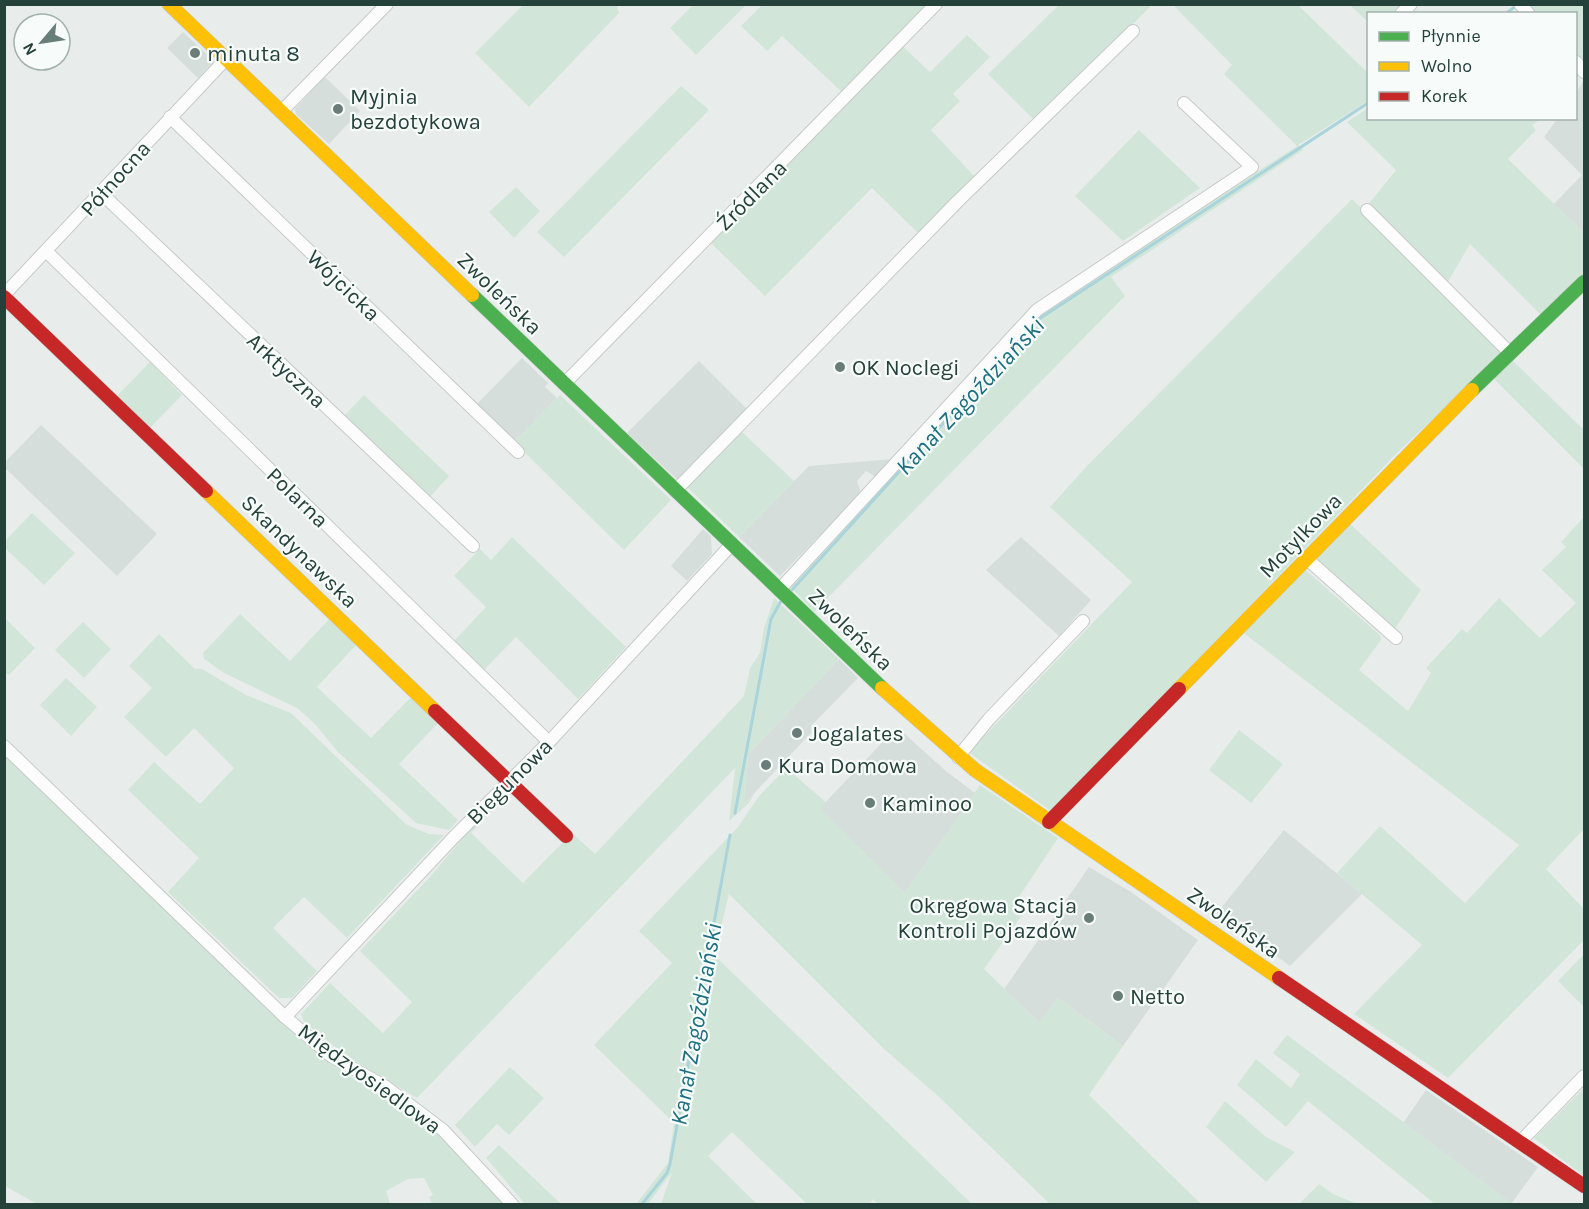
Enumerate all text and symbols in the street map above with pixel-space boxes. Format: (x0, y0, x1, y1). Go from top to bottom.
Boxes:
north arrow (12, 12, 72, 72)
legend (1367, 12, 1577, 120)
text: Płynnie (1421, 25, 1481, 47)
text: N (18, 39, 40, 59)
place label: minuta 8 (207, 41, 300, 67)
marker: minuta 8 (188, 46, 202, 60)
text: Wolno (1421, 55, 1472, 77)
place label: Myjnia bezdotykowa (350, 84, 481, 135)
text: Korek (1421, 85, 1468, 107)
marker: Myjnia bezdotykowa (331, 102, 345, 116)
street label: Północna (75, 136, 156, 222)
street label: Źródlana (710, 154, 793, 237)
street label: Wójcicka (301, 245, 385, 327)
street label: Zwoleńska (452, 247, 547, 341)
water label: Kanał Zagoździański (890, 311, 1050, 481)
street label: Arktyczna (241, 328, 331, 414)
place label: OK Noclegi (852, 355, 960, 381)
marker: OK Noclegi (833, 360, 847, 374)
street label: Polarna (261, 462, 334, 533)
street label: Motylkowa (1254, 488, 1348, 584)
street label: Skandynawska (236, 490, 363, 614)
street label: Zwoleńska (803, 583, 898, 677)
place label: Jogalates (809, 721, 904, 747)
marker: Jogalates (790, 726, 804, 740)
street label: Biegunowa (461, 733, 558, 830)
place label: Kura Domowa (778, 753, 917, 779)
marker: Kura Domowa (759, 758, 773, 772)
place label: Kaminoo (882, 791, 972, 817)
marker: Kaminoo (863, 796, 877, 810)
street label: Zwoleńska (1182, 881, 1285, 964)
place label: Okręgowa Stacja Kontroli Pojazdów (898, 893, 1077, 944)
marker: Okręgowa Stacja Kontroli Pojazdów (1082, 911, 1096, 925)
water label: Kanał Zagoździański (664, 920, 728, 1128)
place label: Netto (1130, 984, 1185, 1010)
marker: Netto (1111, 989, 1125, 1003)
street label: Międzyosiedlowa (293, 1018, 446, 1140)

